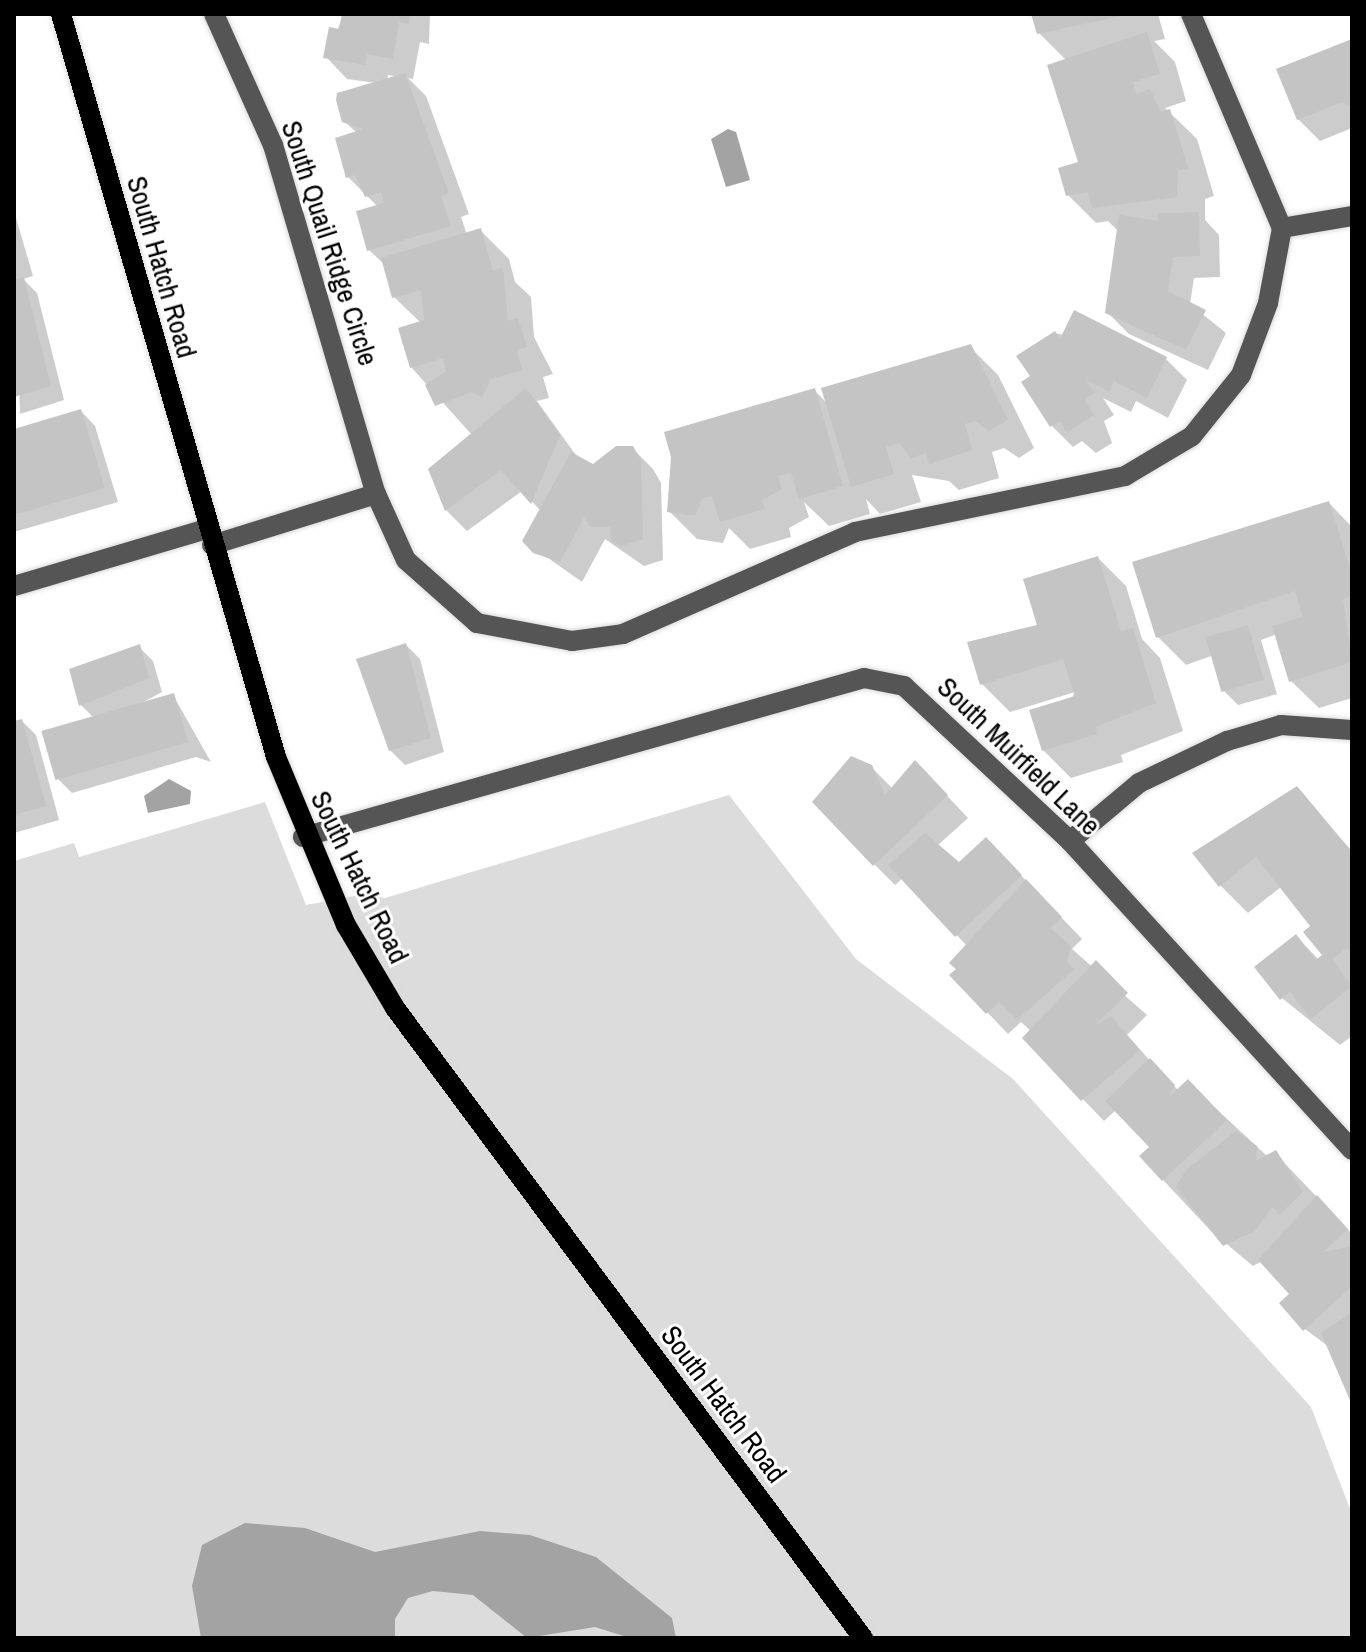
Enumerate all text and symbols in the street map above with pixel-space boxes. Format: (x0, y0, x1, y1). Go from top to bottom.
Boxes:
street label: South Quail Ridge Circle (275, 116, 385, 370)
street label: South Hatch Road (120, 172, 204, 362)
street label: South Muirfield Lane (931, 670, 1107, 842)
street label: South Hatch Road (304, 785, 416, 969)
street label: South Hatch Road (654, 1319, 794, 1489)

